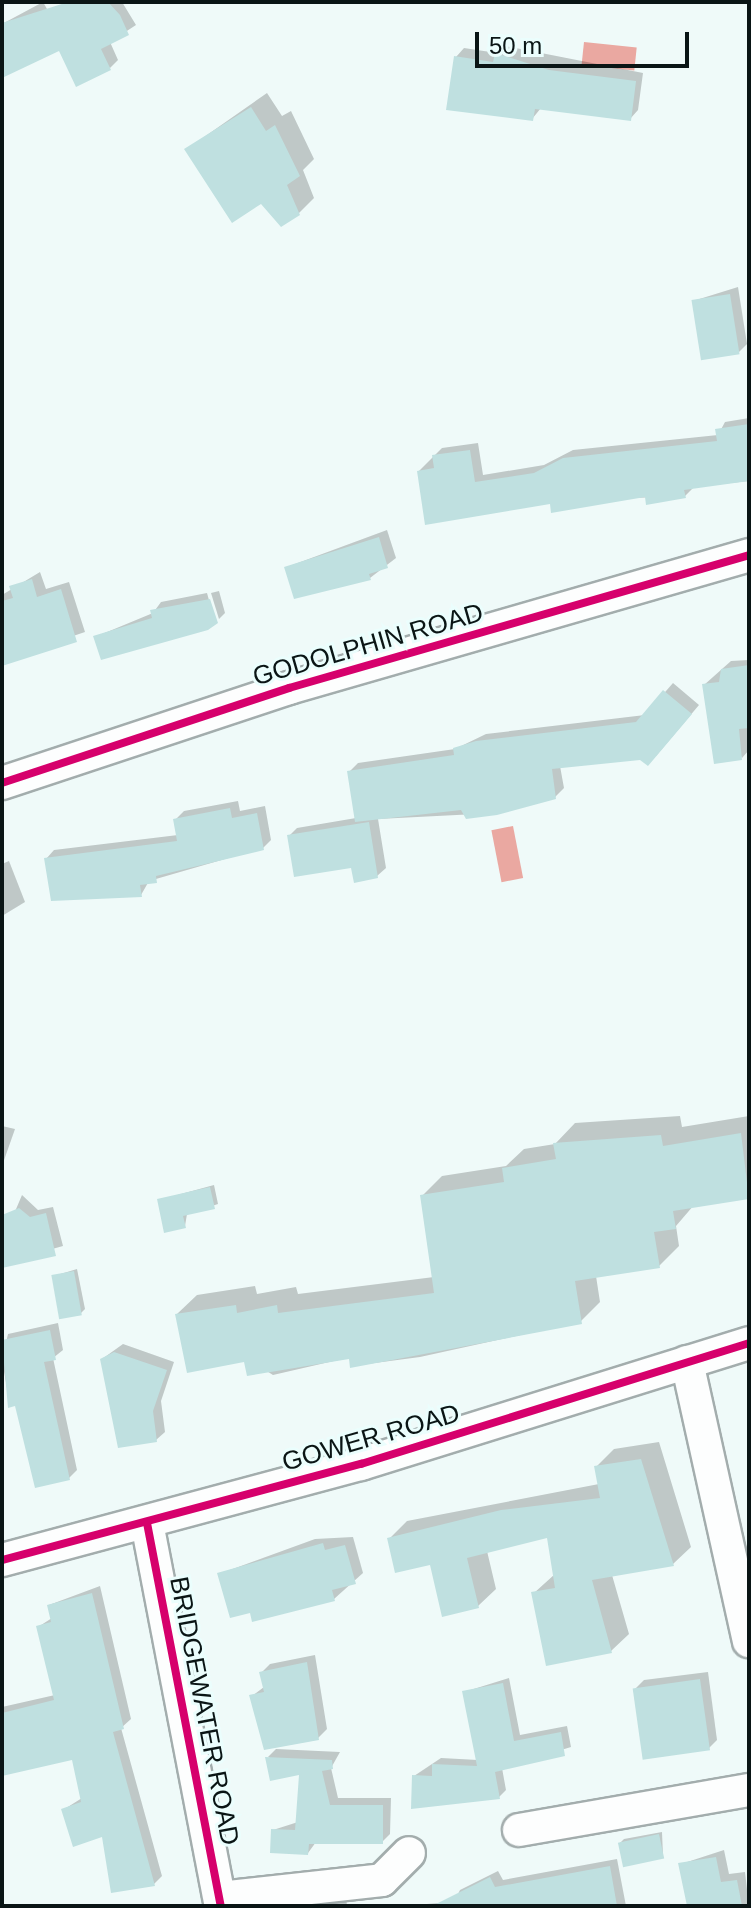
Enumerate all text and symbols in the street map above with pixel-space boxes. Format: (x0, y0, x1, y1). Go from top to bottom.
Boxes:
scale bar (479, 16, 693, 66)
text: 50 m (489, 32, 542, 59)
street label: GODOLPHIN ROAD (249, 597, 487, 693)
street label: GOWER ROAD (279, 1398, 463, 1478)
street label: BRIDGEWATER ROAD (163, 1574, 245, 1848)

